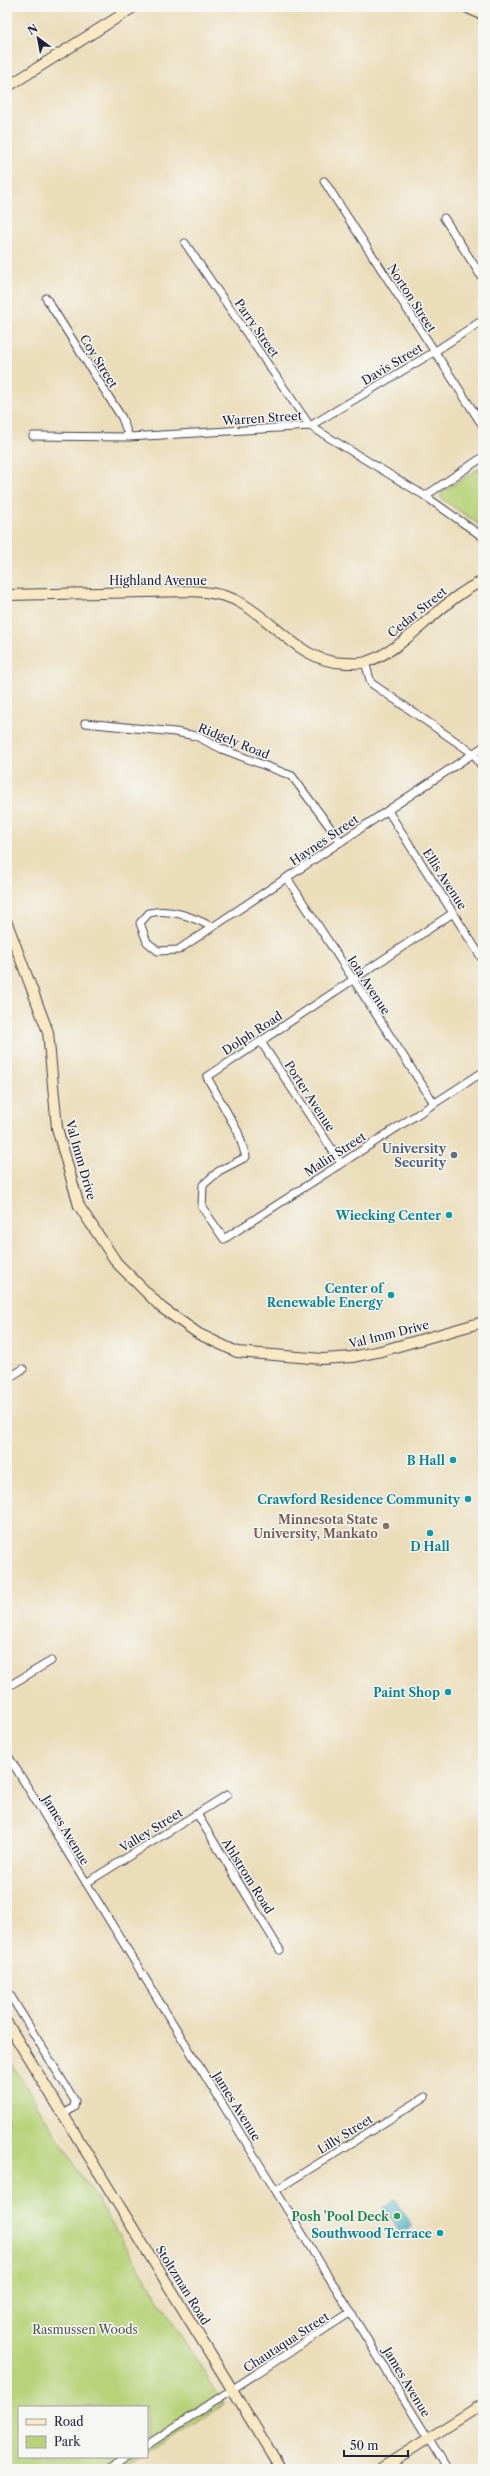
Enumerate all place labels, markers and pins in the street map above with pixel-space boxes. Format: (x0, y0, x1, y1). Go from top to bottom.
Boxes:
place label: University Security (382, 1141, 447, 1170)
marker: University Security (449, 1150, 459, 1160)
place label: Wiecking Center (334, 1208, 441, 1223)
marker: Wiecking Center (444, 1210, 454, 1220)
place label: Center of Renewable Energy (267, 1281, 385, 1310)
marker: Center of Renewable Energy (386, 1290, 396, 1300)
place label: B Hall (407, 1453, 445, 1468)
marker: B Hall (448, 1455, 458, 1465)
place label: Crawford Residence Community (257, 1492, 461, 1507)
marker: Crawford Residence Community (463, 1494, 473, 1504)
place label: Minnesota State University, Mankato (253, 1512, 378, 1541)
marker: Minnesota State University, Mankato (381, 1521, 391, 1531)
marker: D Hall (425, 1528, 435, 1538)
place label: D Hall (410, 1539, 450, 1554)
place label: Paint Shop (373, 1685, 440, 1700)
marker: Paint Shop (443, 1687, 453, 1697)
place label: Posh 'Pool Deck (292, 2209, 390, 2224)
marker: Posh 'Pool Deck (392, 2211, 402, 2221)
place label: Southwood Terrace (311, 2226, 432, 2241)
marker: Southwood Terrace (435, 2228, 445, 2238)

